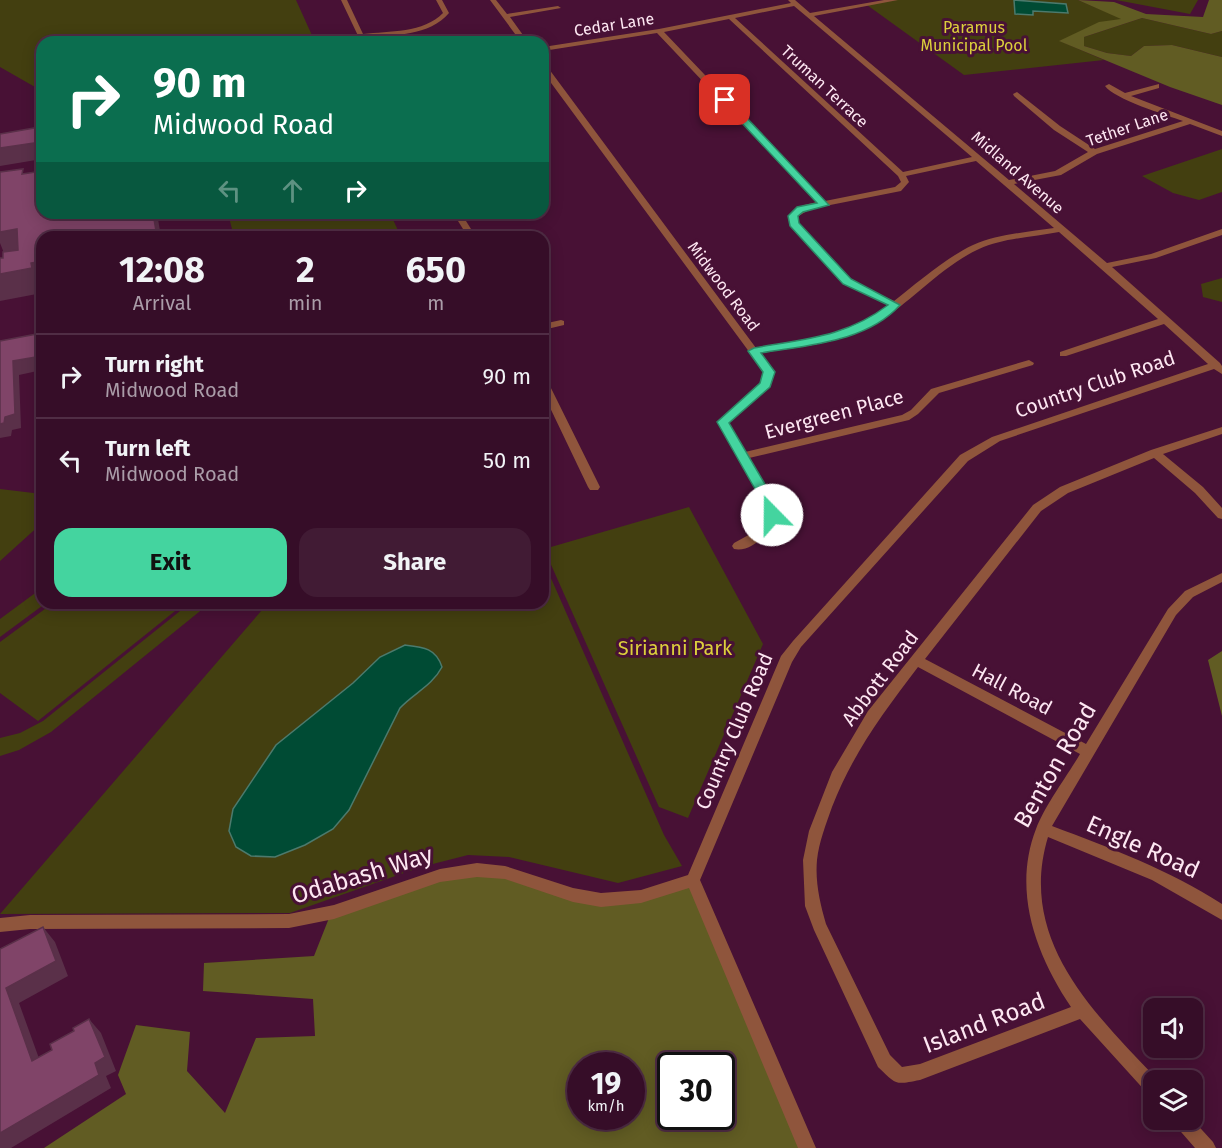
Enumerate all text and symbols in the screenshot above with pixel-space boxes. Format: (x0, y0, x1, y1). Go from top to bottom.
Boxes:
street label: Cedar Lane (573, 9, 655, 40)
park label: Paramus Municipal Pool (921, 18, 1028, 55)
street label: Truman Terrace (777, 41, 872, 131)
text: 90 m (153, 58, 247, 108)
icon: right (54, 60, 132, 138)
pin (699, 74, 750, 125)
icon: arrive (708, 83, 741, 116)
street label: Tether Lane (1084, 105, 1170, 150)
text: Midwood Road (153, 109, 334, 141)
street label: Midland Avenue (968, 127, 1068, 218)
icon: left (213, 174, 246, 207)
icon: ahead (276, 174, 309, 207)
icon: right (339, 174, 372, 207)
street label: Midwood Road (684, 238, 764, 335)
text: 12:08 (119, 248, 205, 292)
text: 2 (296, 248, 315, 292)
text: 650 (405, 248, 466, 292)
text: Arrival (133, 291, 191, 315)
text: min (288, 291, 322, 315)
text: m (427, 291, 444, 315)
street label: Country Club Road (1012, 345, 1178, 423)
text: Turn right (105, 351, 204, 378)
icon: right (54, 360, 87, 393)
text: 90 m (482, 363, 531, 390)
text: Midwood Road (105, 378, 239, 402)
street label: Evergreen Place (762, 384, 906, 444)
text: Turn left (105, 435, 190, 462)
icon: left (54, 444, 87, 477)
text: 50 m (483, 447, 531, 474)
text: Midwood Road (105, 462, 239, 486)
position arrow (740, 483, 804, 547)
button: Exit (54, 528, 287, 597)
button: Share (299, 528, 531, 597)
street label: Abbott Road (836, 626, 924, 730)
park label: Sirianni Park (618, 636, 733, 660)
street label: Country Club Road (690, 649, 778, 813)
street label: Hall Road (968, 658, 1056, 720)
street label: Benton Road (1008, 697, 1102, 833)
street label: Engle Road (1082, 810, 1204, 884)
street label: Odabash Way (288, 840, 436, 910)
street label: Island Road (919, 987, 1049, 1059)
map controls (1143, 998, 1203, 1130)
button: sound (1143, 998, 1203, 1058)
speed limit sign: 30 (657, 1052, 735, 1130)
text: 19 (591, 1066, 621, 1102)
button: layers (1143, 1070, 1203, 1130)
text: km/h (587, 1097, 625, 1115)

